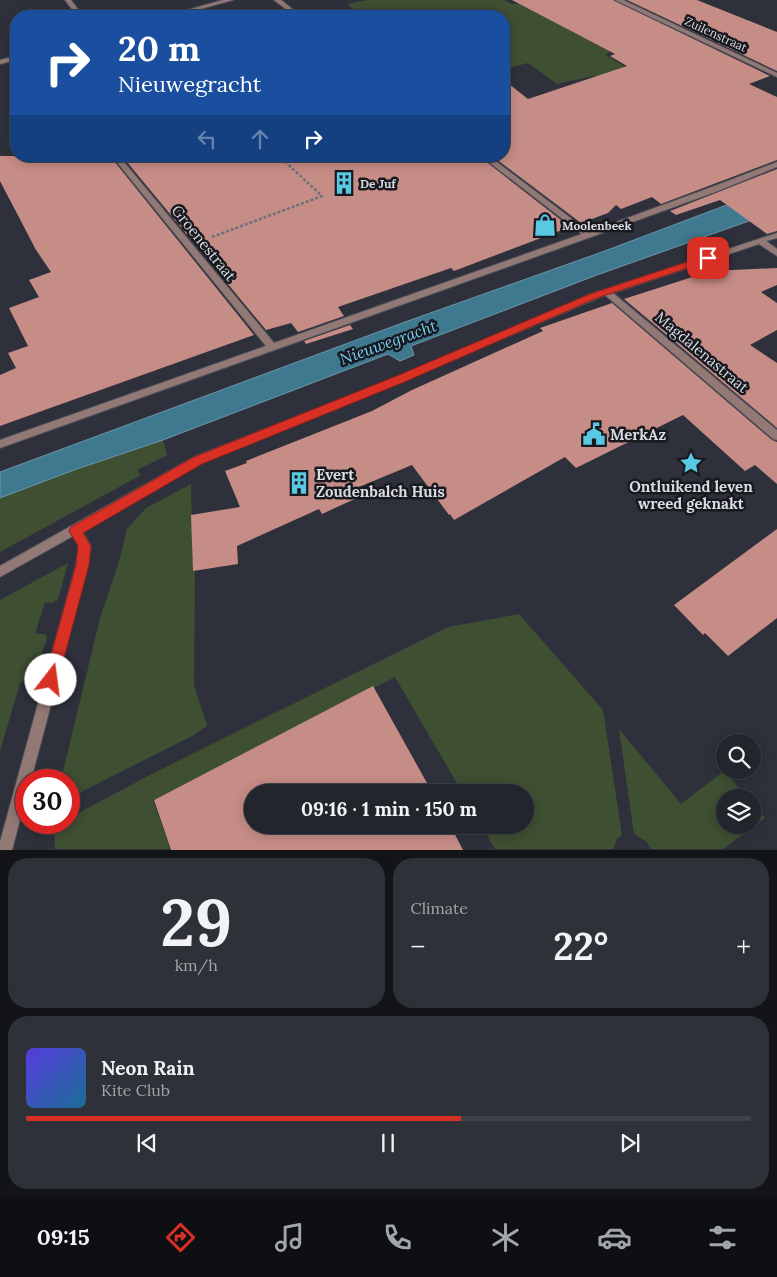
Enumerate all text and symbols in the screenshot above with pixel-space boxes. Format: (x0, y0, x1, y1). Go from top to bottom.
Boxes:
street label: Zuilenstraat (682, 13, 750, 55)
text: 20 m (118, 26, 200, 71)
icon: right (35, 30, 100, 95)
text: Nieuwegracht (118, 70, 261, 98)
icon: left (193, 125, 221, 153)
icon: ahead (246, 125, 274, 153)
icon: right (299, 125, 327, 153)
building icon: De Juf (331, 170, 357, 196)
place label: De Juf (360, 176, 397, 191)
street label: Groenestraat (168, 201, 241, 285)
shop icon: Moolenbeek (532, 212, 558, 238)
place label: Moolenbeek (562, 218, 632, 233)
pin (687, 237, 729, 279)
icon: arrive (694, 244, 722, 272)
street label: Magdalenastraat (652, 307, 753, 397)
water label: Nieuwegracht (337, 315, 439, 369)
public building icon: MerkAz (581, 421, 607, 447)
place label: MerkAz (610, 425, 666, 444)
place icon: Ontluikend leven wreed geknakt (678, 450, 704, 476)
place label: Evert Zoudenbalch Huis (316, 465, 445, 501)
building icon: Evert Zoudenbalch Huis (286, 470, 312, 496)
place label: Ontluikend leven wreed geknakt (629, 477, 753, 513)
position arrow (24, 653, 76, 705)
map controls (716, 734, 761, 834)
button: search (716, 734, 761, 779)
speed limit sign: 30 (15, 769, 80, 834)
button: layers (716, 789, 761, 834)
text: 09:16 · 1 min · 150 m (301, 797, 477, 821)
text: 29 (160, 881, 232, 964)
text: Climate (411, 898, 468, 918)
text: 22° (553, 922, 608, 970)
text: − (411, 929, 425, 965)
text: + (736, 929, 751, 965)
text: km/h (175, 955, 218, 975)
text: Neon Rain (101, 1056, 195, 1080)
text: Kite Club (101, 1080, 170, 1100)
icon: previous (133, 1129, 161, 1157)
icon: pause (374, 1129, 402, 1157)
icon: next (616, 1129, 644, 1157)
icon: directions (163, 1220, 198, 1255)
icon: music (272, 1220, 307, 1255)
icon: phone (380, 1220, 415, 1255)
icon: climate (488, 1220, 523, 1255)
icon: car (597, 1220, 632, 1255)
icon: filters (705, 1220, 740, 1255)
text: 09:15 (37, 1223, 90, 1251)

